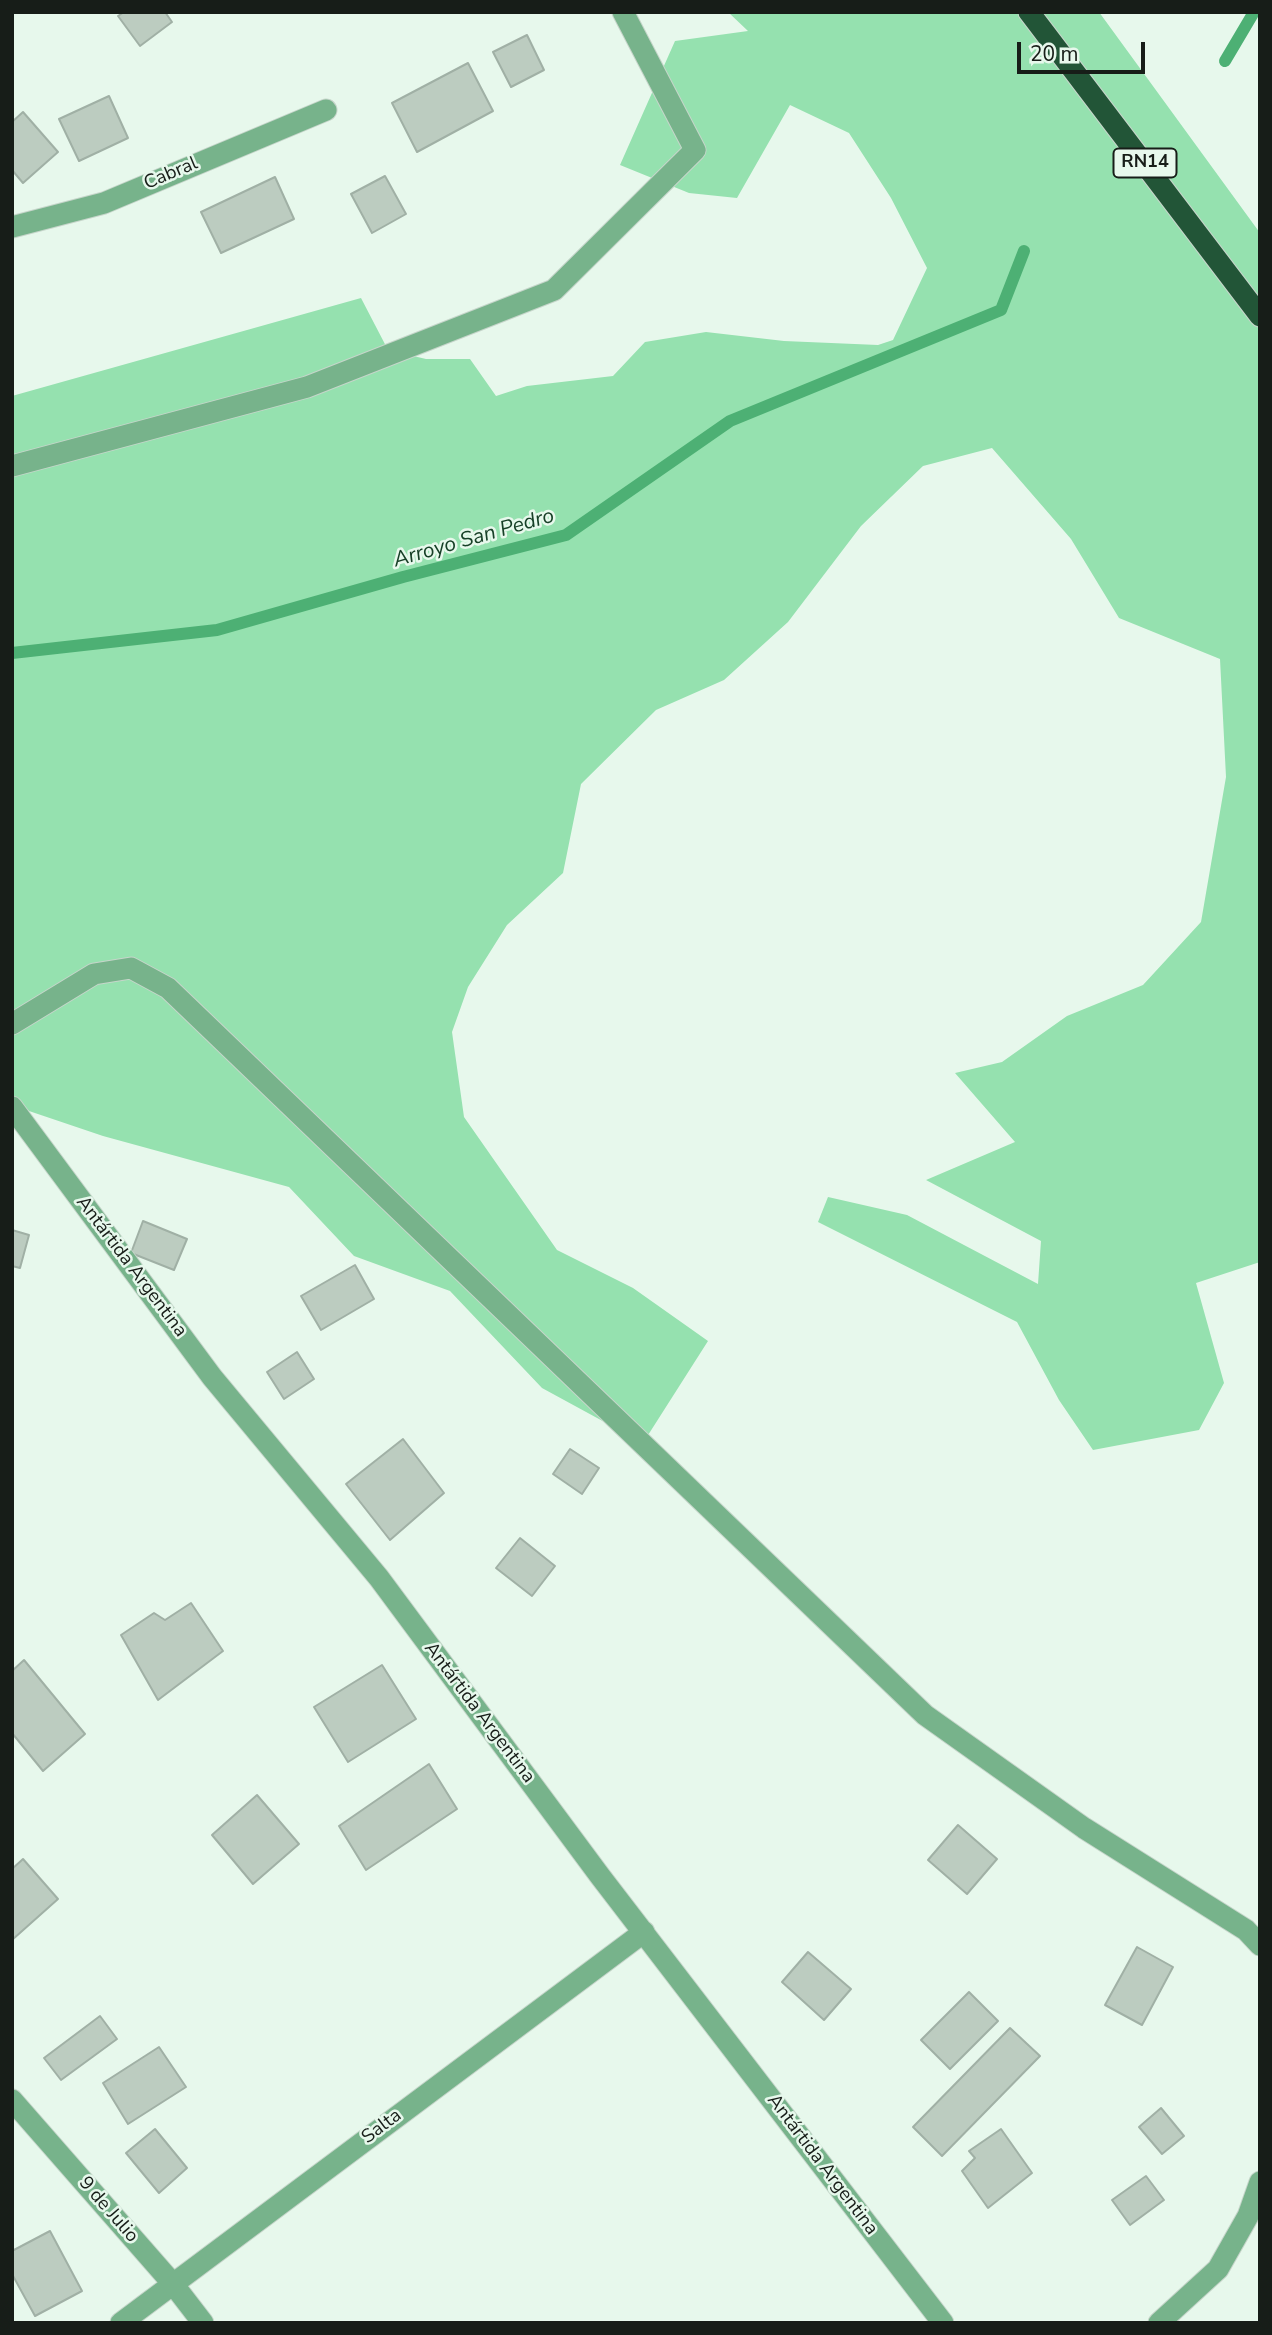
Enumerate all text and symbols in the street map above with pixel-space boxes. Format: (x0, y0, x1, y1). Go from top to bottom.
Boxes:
scale bar (1020, 28, 1148, 72)
text: 20 m (1030, 40, 1079, 68)
road number: RN14 (1114, 148, 1176, 178)
street label: Cabral (141, 153, 201, 195)
water label: Arroyo San Pedro (391, 504, 557, 574)
street label: Antártida Argentina (71, 1192, 191, 1342)
street label: Antártida Argentina (419, 1638, 539, 1788)
street label: Antártida Argentina (762, 2090, 882, 2240)
street label: Salta (358, 2105, 406, 2149)
street label: 9 de Julio (73, 2172, 143, 2248)

